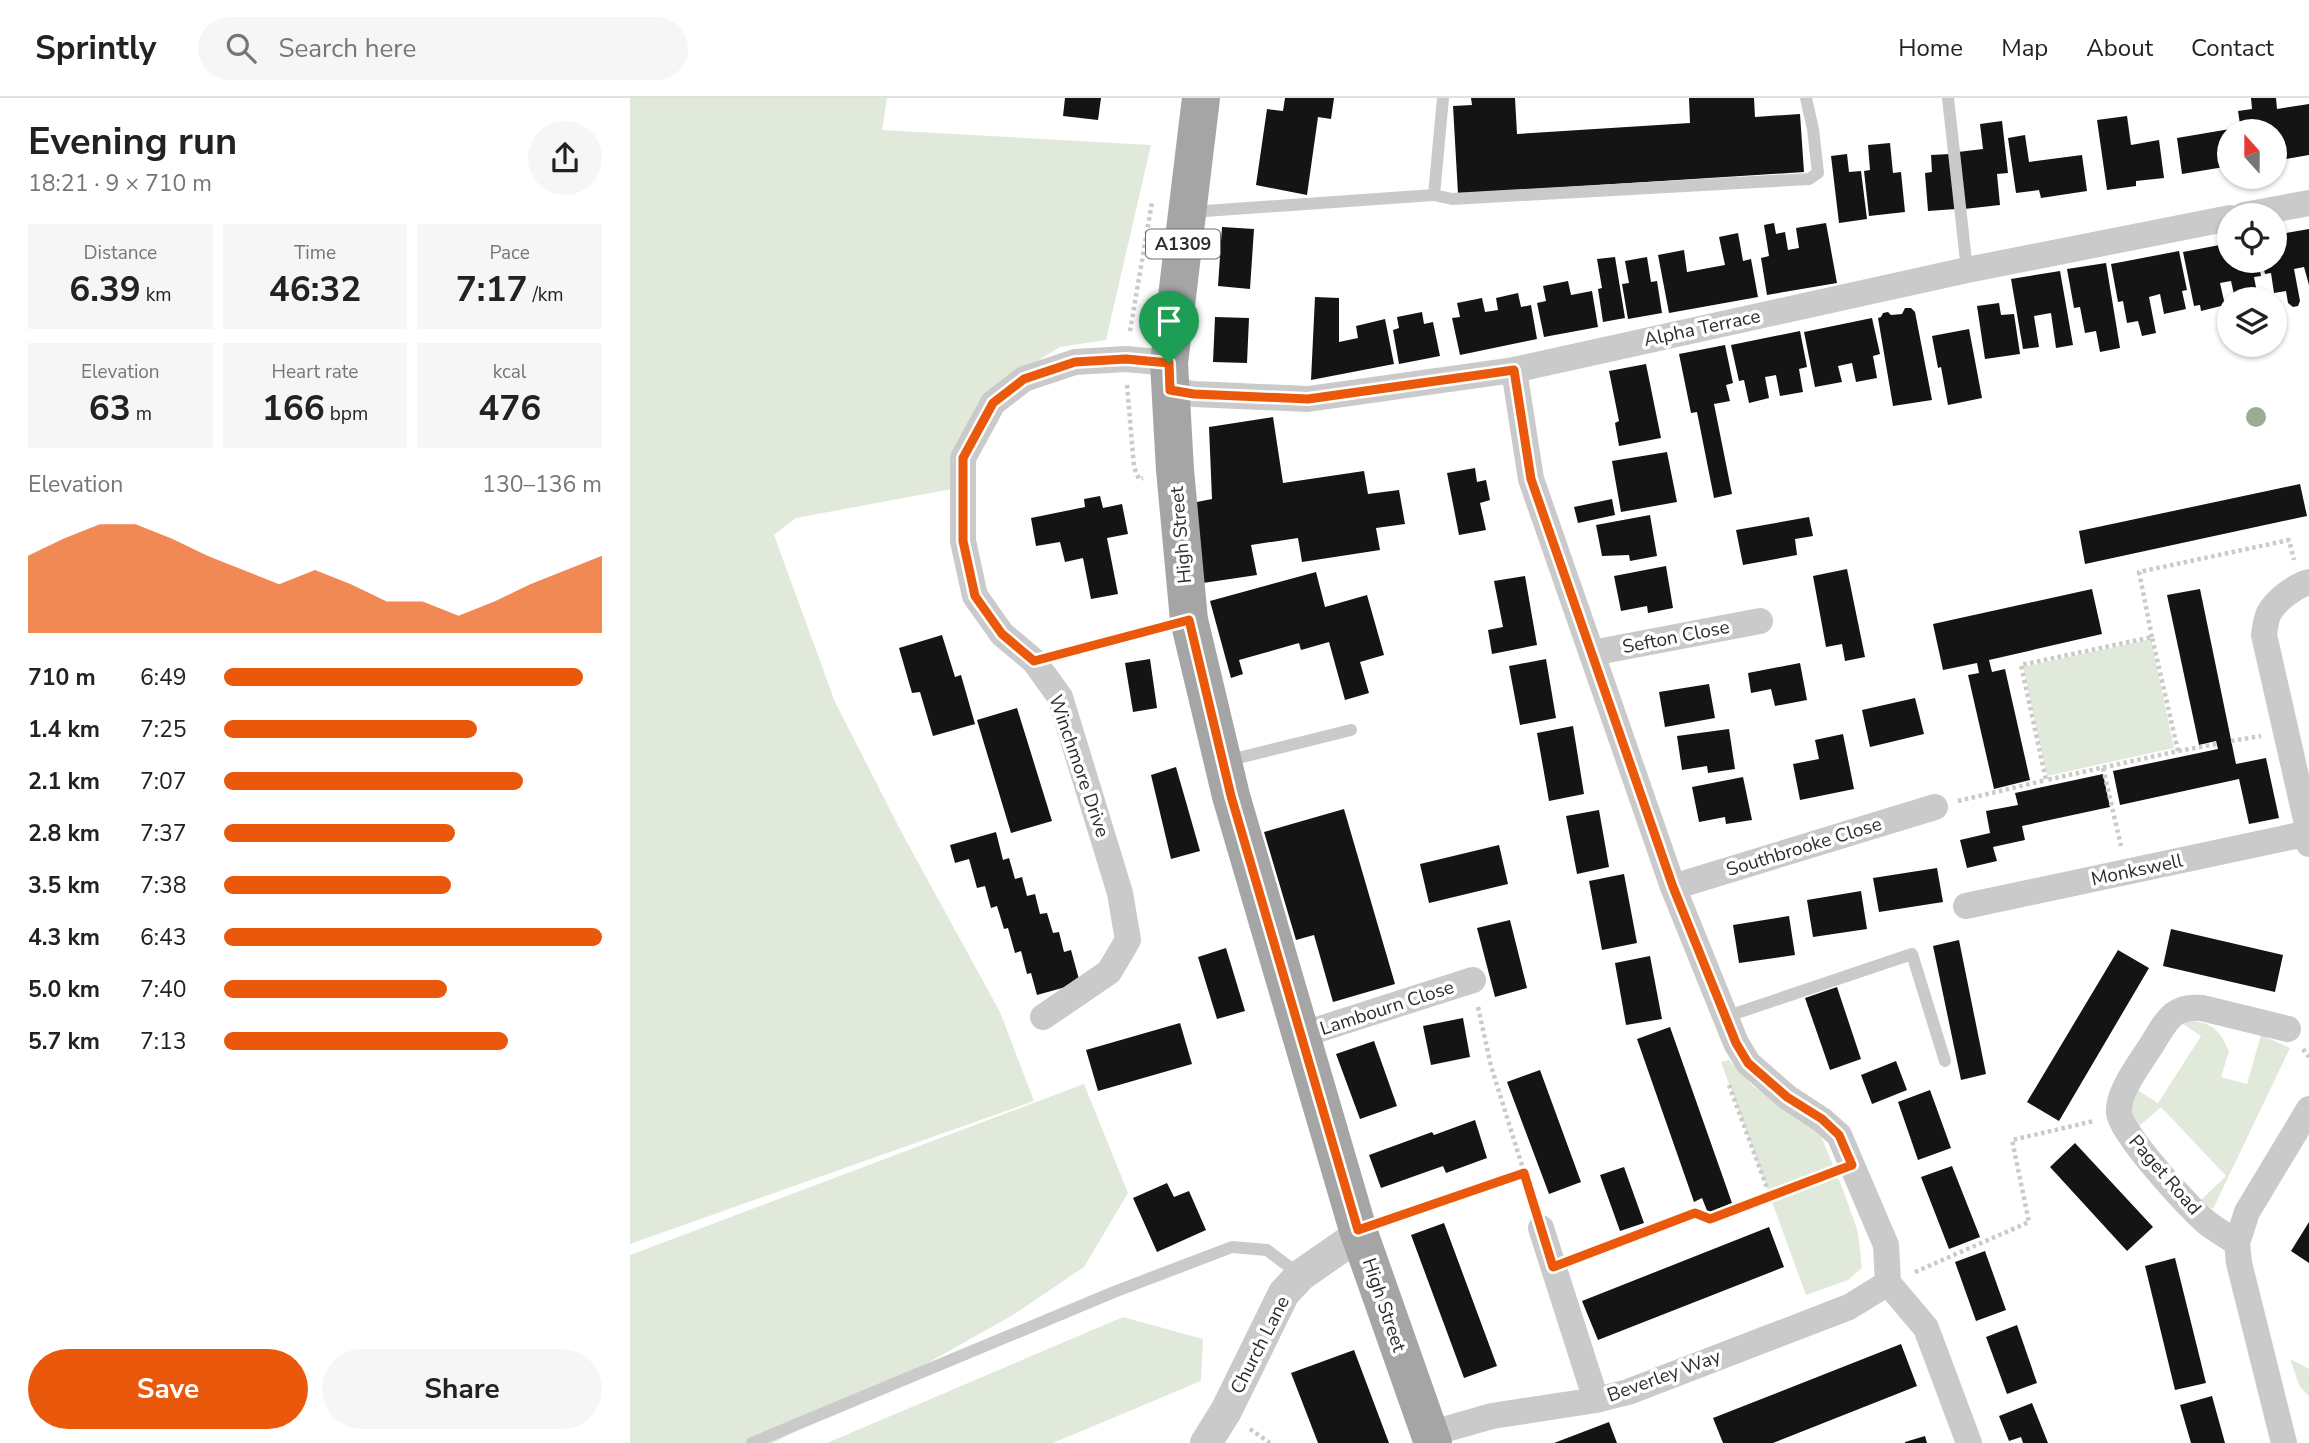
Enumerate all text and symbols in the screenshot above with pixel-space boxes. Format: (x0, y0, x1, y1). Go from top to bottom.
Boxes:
search box (198, 17, 688, 80)
text: Sprintly (35, 26, 156, 71)
icon: search (222, 29, 260, 67)
text: Search here (278, 31, 416, 66)
text: Home (1898, 32, 1963, 64)
text: Map (2001, 32, 2048, 64)
text: About (2086, 32, 2153, 64)
text: Contact (2191, 32, 2274, 64)
text: Evening run (28, 116, 237, 167)
north arrow (2217, 119, 2287, 189)
map controls (2217, 119, 2287, 357)
button: share (528, 121, 602, 195)
text: 18:21 · 9 × 710 m (28, 168, 212, 199)
button: locate (2217, 203, 2287, 273)
road number: A1309 (1146, 230, 1220, 258)
text: Distance (83, 240, 157, 266)
text: Time (294, 240, 336, 266)
text: Pace (489, 240, 530, 266)
text: 6.39 (69, 266, 141, 313)
text: 46:32 (269, 266, 361, 313)
text: 7:17 (456, 266, 528, 313)
text: km (141, 282, 172, 308)
text: /km (528, 282, 563, 308)
button: layers (2217, 287, 2287, 357)
pin (1139, 291, 1199, 363)
icon: arrive (1150, 302, 1188, 340)
street label: Alpha Terrace (1641, 303, 1763, 353)
text: Elevation (81, 359, 160, 385)
text: Heart rate (272, 359, 358, 385)
text: kcal (493, 359, 527, 385)
text: 63 (89, 385, 131, 432)
text: 166 (262, 385, 325, 432)
text: 476 (478, 385, 541, 432)
text: m (131, 401, 152, 427)
text: bpm (325, 401, 368, 427)
text: Elevation (28, 469, 123, 500)
text: 130–136 m (482, 469, 602, 500)
street label: High Street (1164, 485, 1198, 585)
street label: Sefton Close (1620, 614, 1732, 660)
text: 710 m (28, 662, 96, 693)
text: 6:49 (140, 662, 187, 693)
street label: Winchmore Drive (1042, 691, 1116, 841)
text: 1.4 km (28, 714, 100, 745)
text: 7:25 (140, 714, 187, 745)
text: 2.1 km (28, 766, 100, 797)
text: 7:07 (140, 766, 187, 797)
street label: Southbrooke Close (1723, 811, 1885, 883)
text: 2.8 km (28, 818, 100, 849)
text: 7:37 (140, 818, 187, 849)
street label: Monkswell (2089, 848, 2186, 892)
text: 3.5 km (28, 870, 100, 901)
text: 7:38 (140, 870, 187, 901)
text: 4.3 km (28, 922, 100, 953)
text: 6:43 (140, 922, 187, 953)
text: 5.0 km (28, 974, 100, 1005)
text: 7:40 (140, 974, 187, 1005)
street label: Lambourn Close (1317, 974, 1457, 1042)
text: 5.7 km (28, 1026, 100, 1057)
text: 7:13 (140, 1026, 187, 1057)
street label: Paget Road (2123, 1129, 2207, 1221)
street label: High Street (1356, 1255, 1412, 1356)
street label: Church Lane (1224, 1292, 1296, 1398)
street label: Beverley Way (1604, 1343, 1725, 1409)
button: Save (28, 1349, 308, 1429)
button: Share (322, 1349, 602, 1429)

